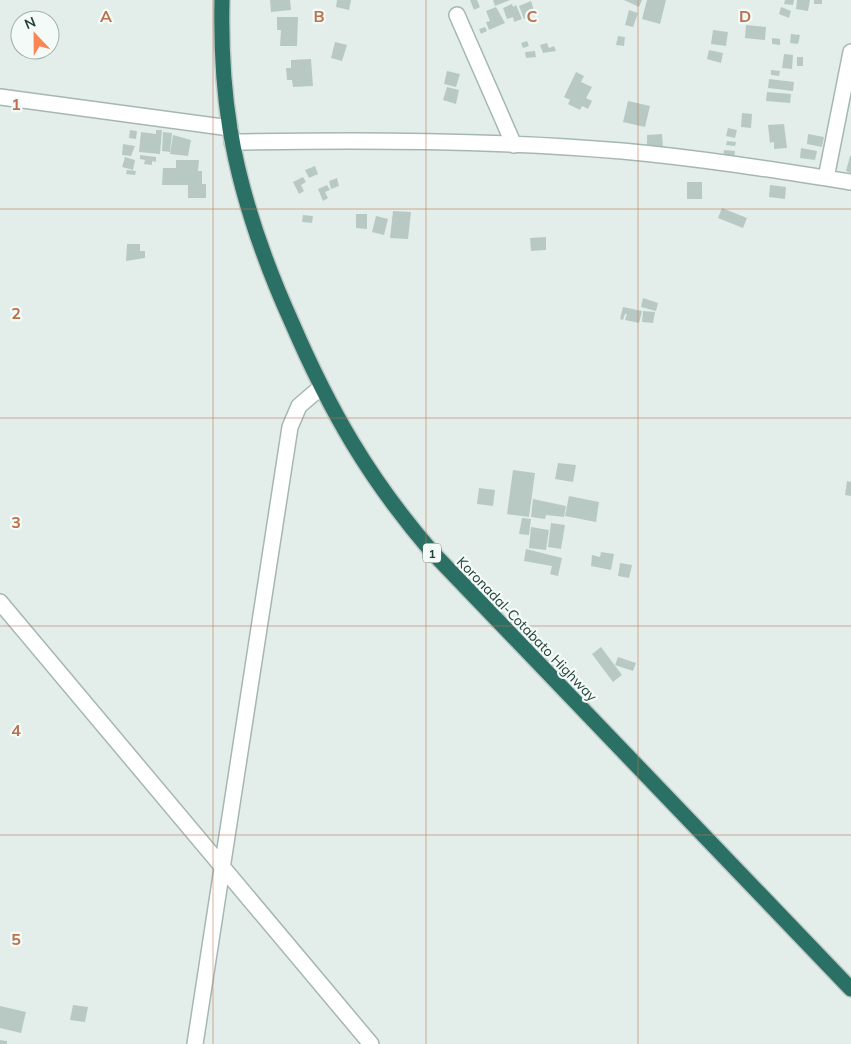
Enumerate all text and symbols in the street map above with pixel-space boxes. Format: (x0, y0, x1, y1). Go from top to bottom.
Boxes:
text: A (100, 6, 112, 26)
text: B (313, 6, 325, 26)
text: C (527, 6, 538, 26)
text: D (739, 6, 751, 26)
north arrow (10, 10, 60, 60)
text: N (22, 13, 38, 33)
text: 1 (11, 94, 21, 114)
text: 2 (11, 303, 21, 323)
text: 3 (11, 512, 21, 532)
road number: 1 (423, 544, 441, 562)
street label: Koronadal-Cotabato Highway (453, 553, 601, 706)
text: 4 (11, 720, 21, 740)
text: 5 (11, 929, 21, 949)

